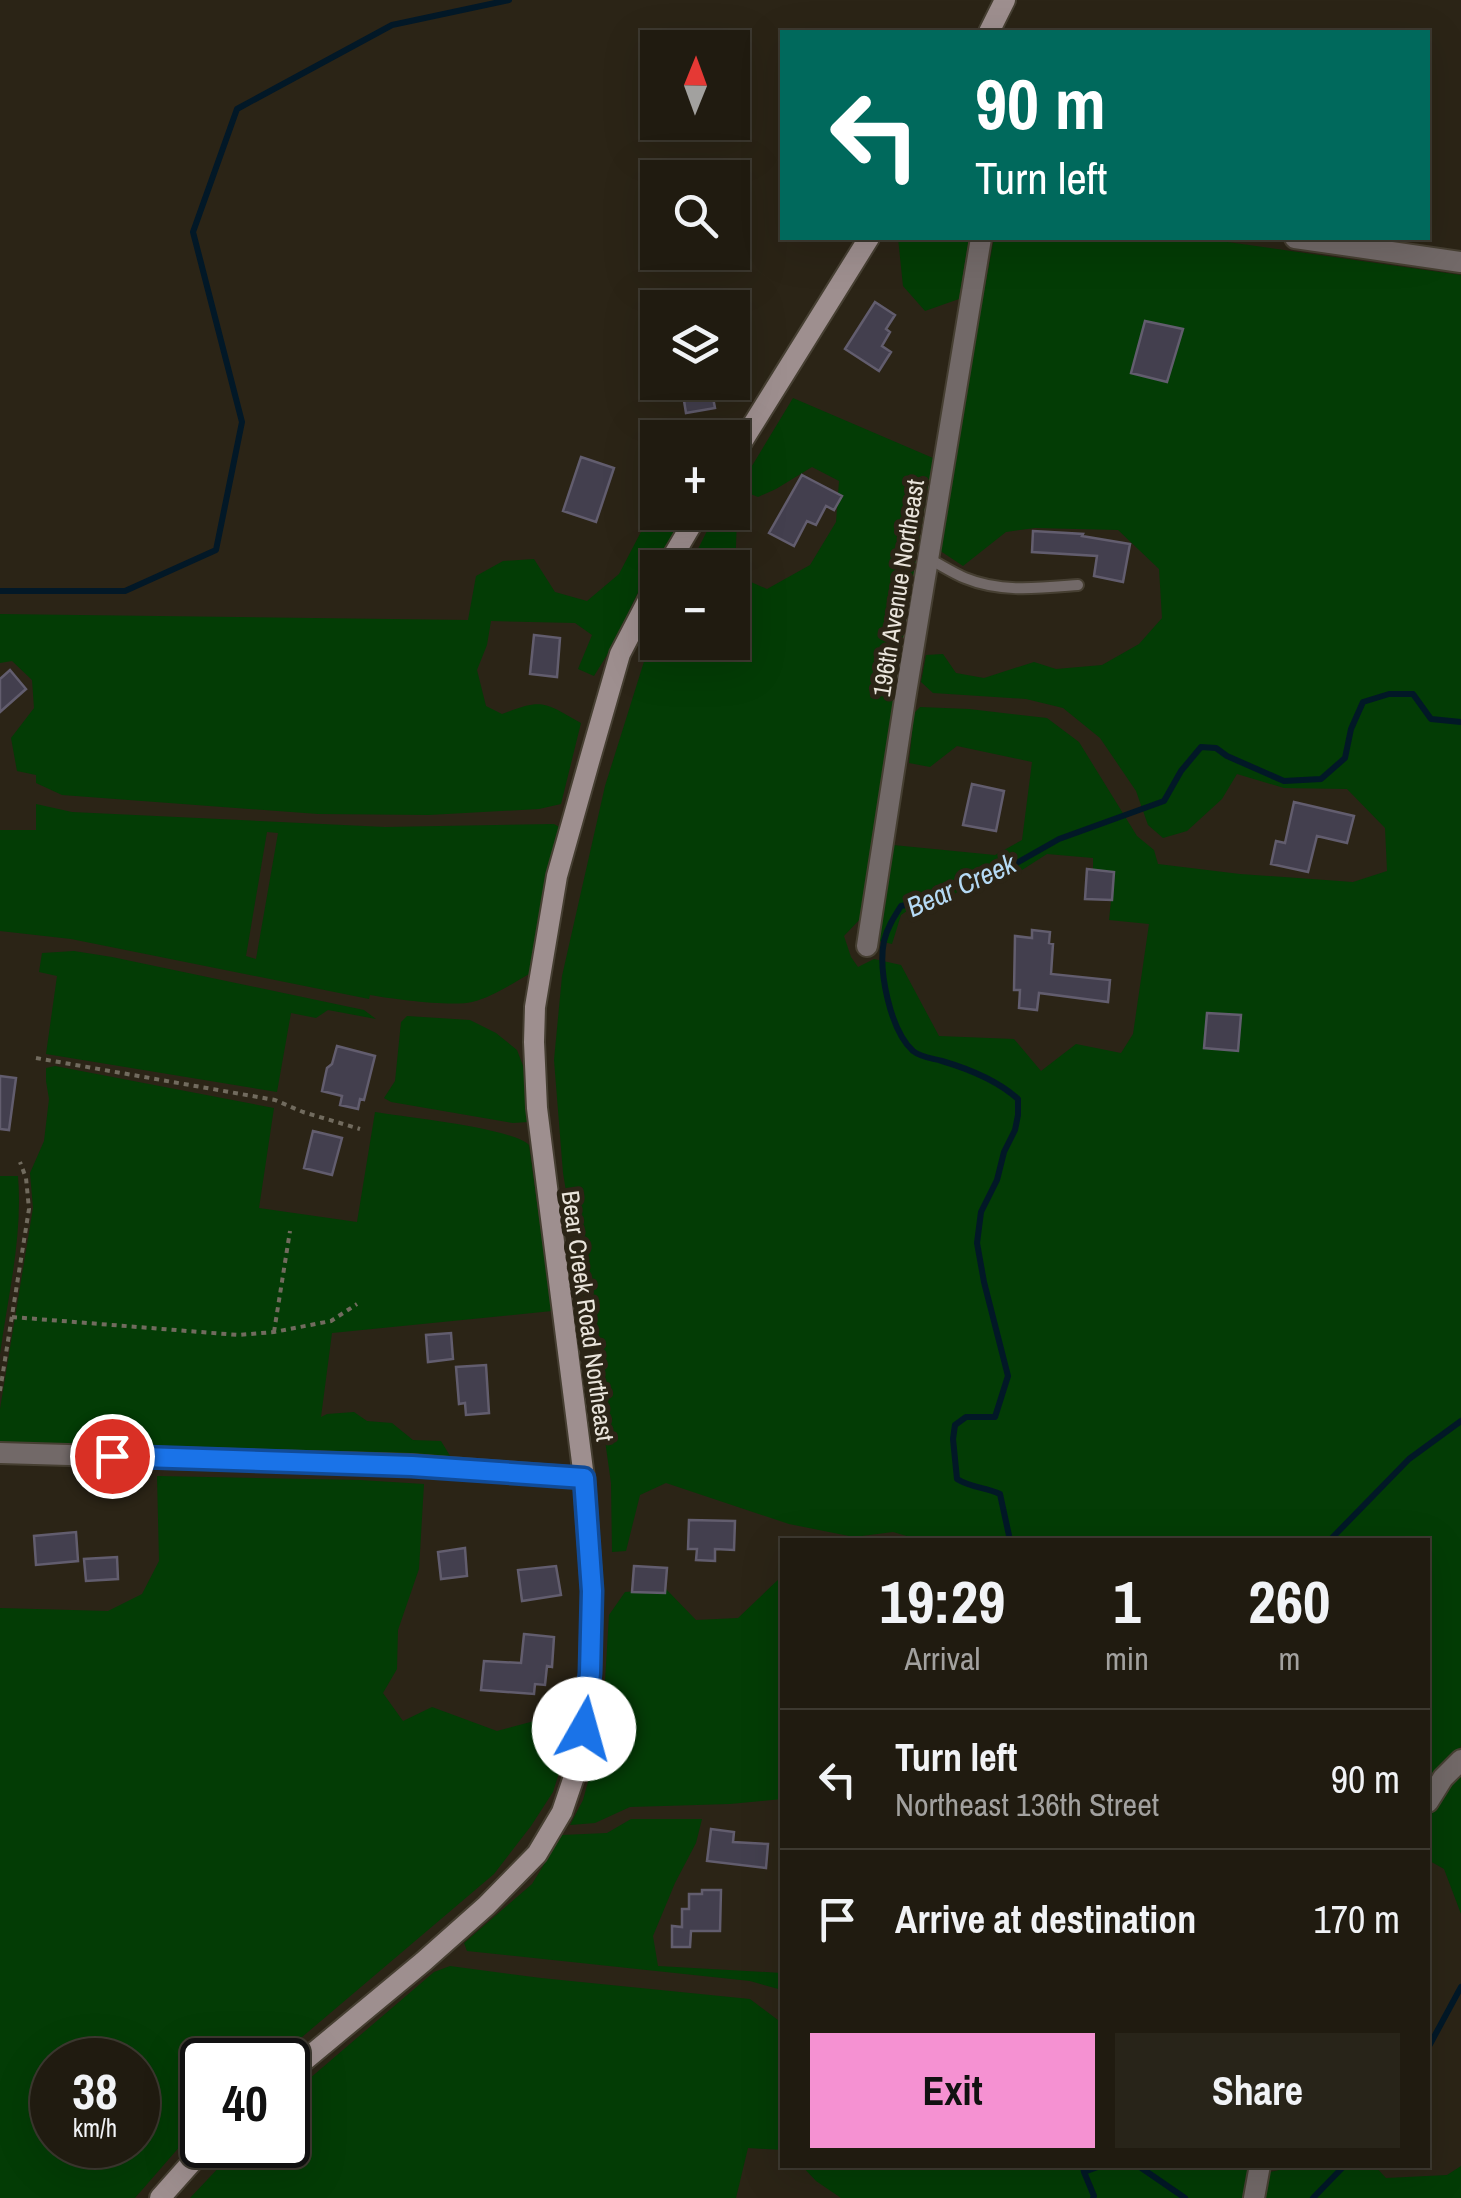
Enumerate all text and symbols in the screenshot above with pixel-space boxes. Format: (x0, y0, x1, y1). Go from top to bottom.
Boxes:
north arrow (640, 30, 750, 140)
map controls (640, 30, 750, 660)
text: 90 m (975, 57, 1106, 151)
icon: left (810, 70, 940, 200)
text: Turn left (975, 147, 1107, 208)
button: search (640, 160, 750, 270)
button: layers (640, 290, 750, 400)
button: + (640, 420, 750, 530)
street label: 196th Avenue Northeast (864, 477, 932, 699)
button: − (640, 550, 750, 660)
water label: Bear Creek (900, 843, 1023, 926)
street label: Bear Creek Road Northeast (554, 1188, 622, 1444)
pin (70, 1414, 155, 1499)
icon: arrive (85, 1429, 140, 1484)
text: 19:29 (880, 1561, 1005, 1642)
text: 1 (1113, 1561, 1141, 1642)
text: 260 (1248, 1561, 1330, 1642)
text: Arrival (905, 1637, 980, 1680)
text: min (1105, 1637, 1149, 1680)
text: m (1278, 1637, 1300, 1680)
position arrow (532, 1677, 636, 1781)
text: Turn left (895, 1732, 1017, 1783)
icon: left (810, 1752, 865, 1807)
text: 90 m (1331, 1754, 1400, 1805)
text: Northeast 136th Street (895, 1783, 1159, 1826)
icon: arrive (810, 1892, 865, 1947)
text: Arrive at destination (895, 1894, 1196, 1945)
text: 170 m (1313, 1894, 1400, 1945)
button: Exit (810, 2033, 1095, 2148)
button: Share (1115, 2033, 1400, 2148)
speed limit sign: 40 (180, 2038, 310, 2168)
text: 38 (72, 2057, 118, 2125)
text: km/h (73, 2111, 117, 2145)

